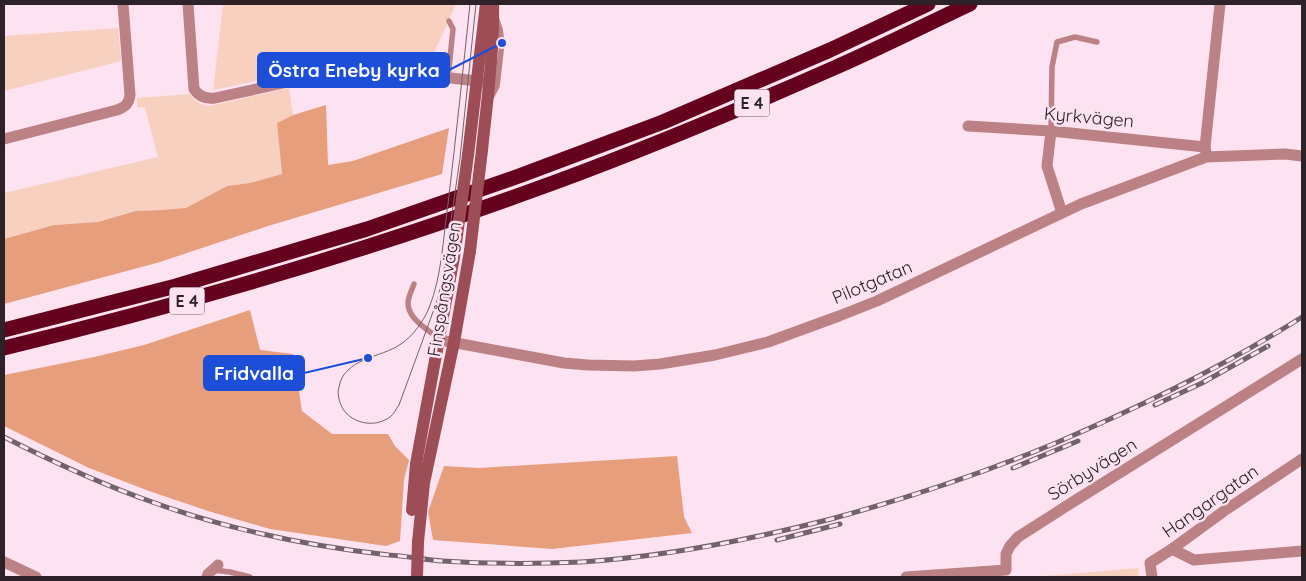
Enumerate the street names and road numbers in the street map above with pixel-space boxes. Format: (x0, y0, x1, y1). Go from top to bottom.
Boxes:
road number: E 4 (734, 90, 770, 116)
street label: Kyrkvägen (1043, 102, 1135, 132)
street label: Finspångsvägen (422, 220, 466, 358)
street label: Pilotgatan (828, 255, 916, 309)
road number: E 4 (170, 288, 204, 314)
street label: Sörbyvägen (1043, 433, 1141, 505)
street label: Hangargatan (1157, 459, 1263, 543)

